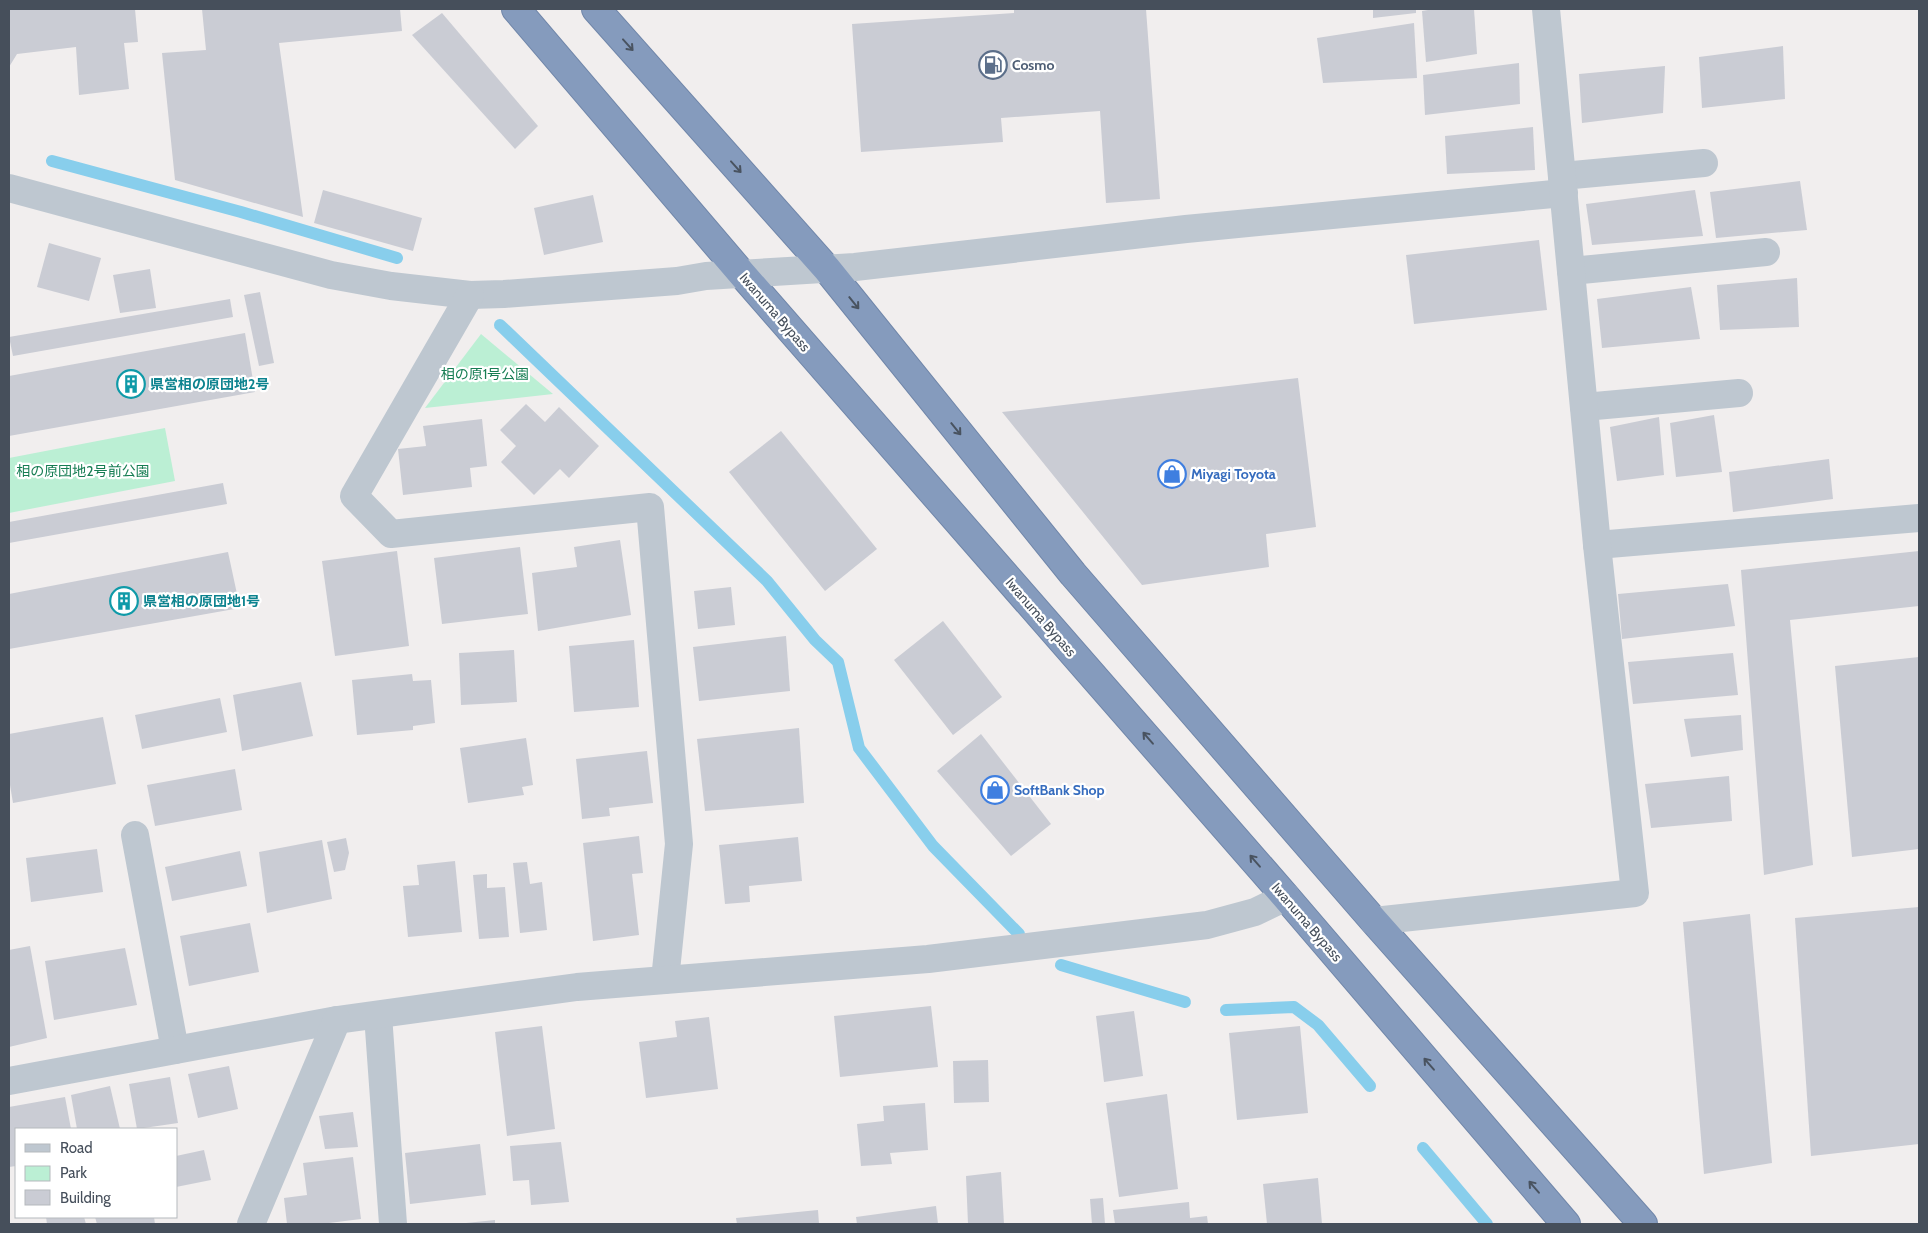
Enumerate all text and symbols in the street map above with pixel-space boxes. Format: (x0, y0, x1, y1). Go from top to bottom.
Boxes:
one-way arrow (623, 39, 634, 52)
fuel station icon: Cosmo (978, 50, 1008, 80)
place label: Cosmo (1012, 56, 1054, 74)
one-way arrow (730, 160, 742, 173)
street label: Iwanuma Bypass (736, 269, 814, 355)
one-way arrow (848, 296, 859, 309)
park label: 相の原1号公園 (441, 365, 529, 383)
building icon: 県営相の原団地2号 (116, 369, 146, 399)
place label: 県営相の原団地2号 (150, 375, 269, 393)
one-way arrow (951, 423, 962, 436)
shop icon: Miyagi Toyota (1157, 459, 1187, 489)
park label: 相の原団地2号前公園 (16, 462, 150, 480)
place label: Miyagi Toyota (1191, 465, 1276, 483)
street label: Iwanuma Bypass (1002, 574, 1080, 660)
building icon: 県営相の原団地1号 (109, 586, 139, 616)
place label: 県営相の原団地1号 (143, 592, 260, 610)
one-way arrow (1142, 732, 1153, 745)
shop icon: SoftBank Shop (980, 775, 1010, 805)
place label: SoftBank Shop (1014, 781, 1105, 799)
one-way arrow (1249, 854, 1260, 867)
street label: Iwanuma Bypass (1268, 879, 1346, 965)
one-way arrow (1423, 1057, 1434, 1070)
legend (15, 1128, 178, 1218)
text: Road (60, 1139, 93, 1157)
text: Park (60, 1164, 87, 1182)
one-way arrow (1529, 1181, 1540, 1194)
text: Building (60, 1189, 111, 1207)

